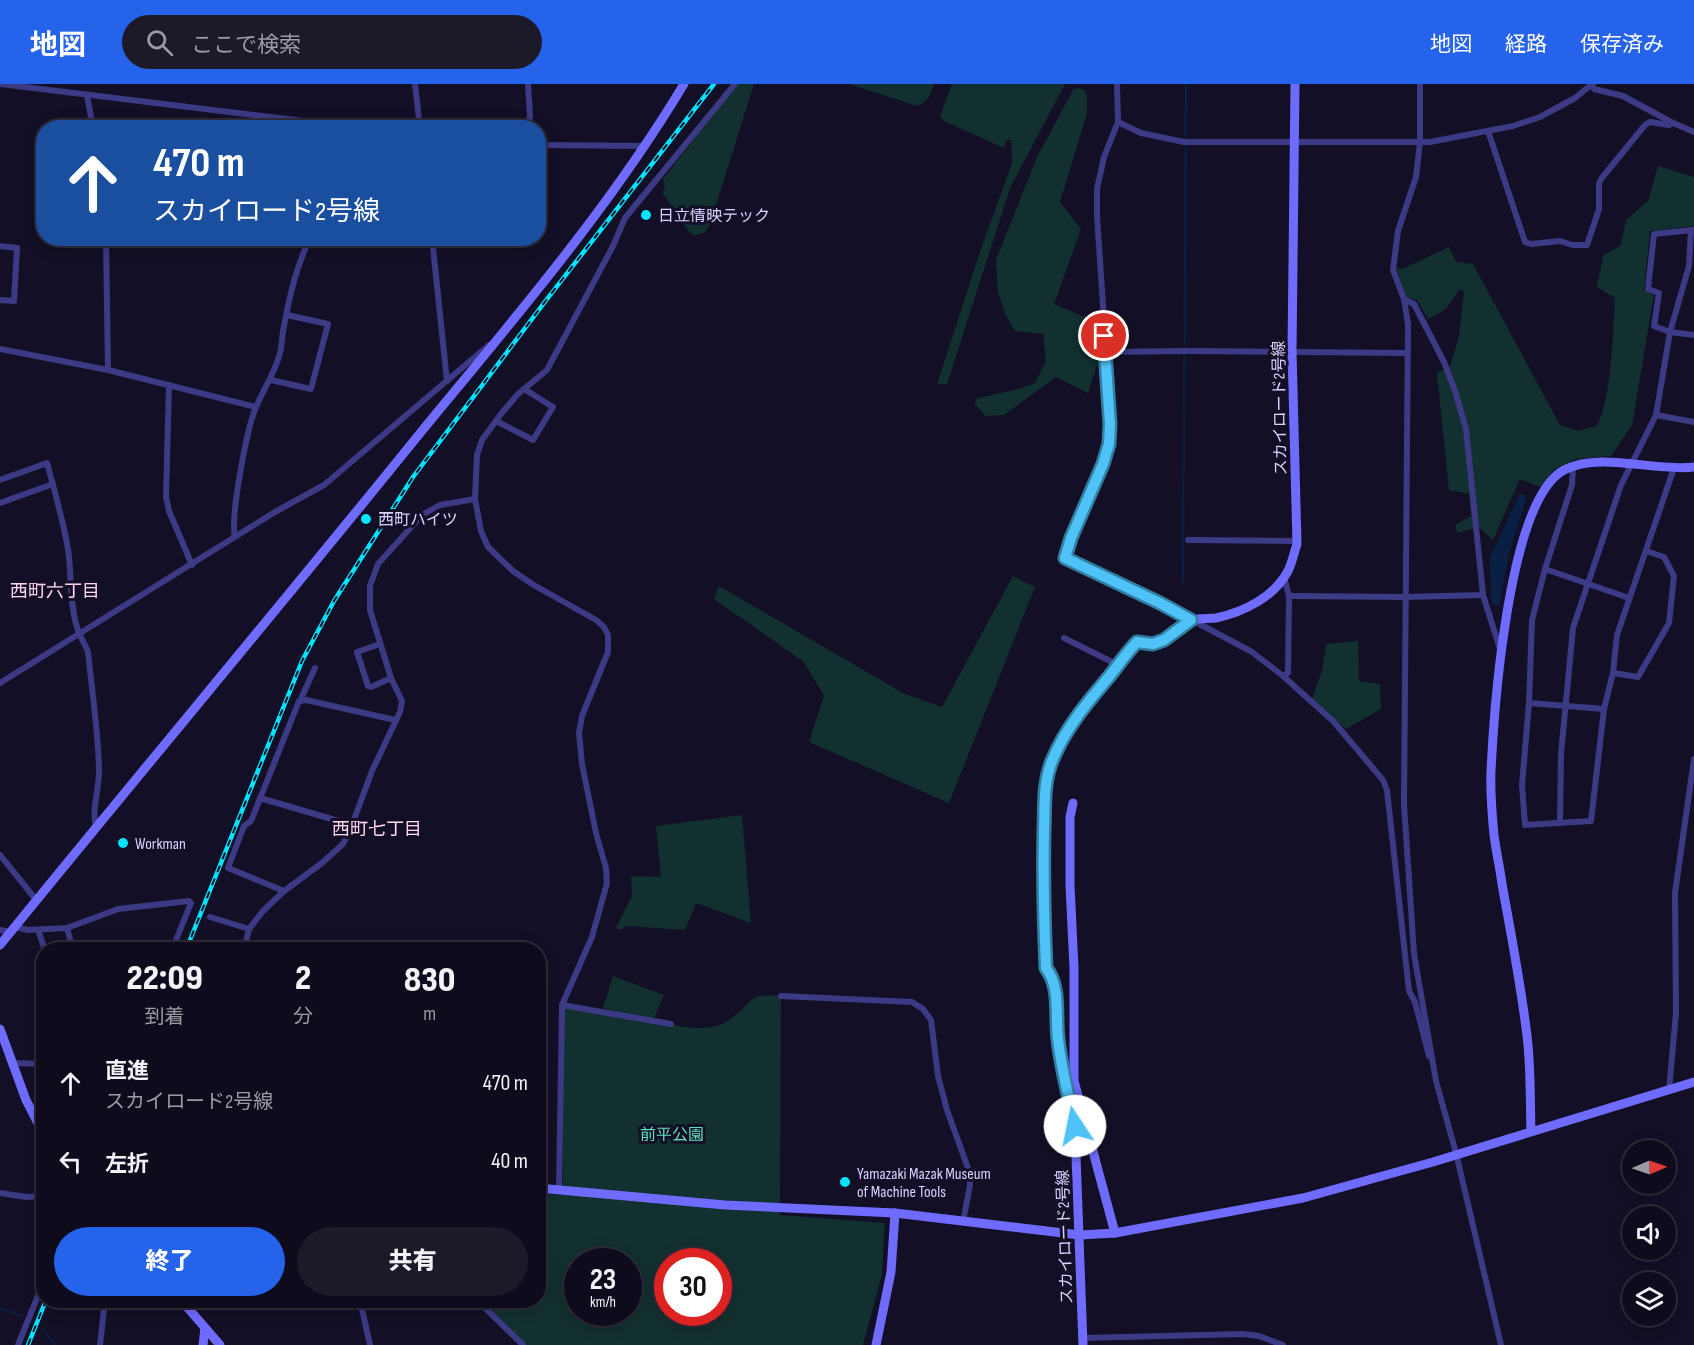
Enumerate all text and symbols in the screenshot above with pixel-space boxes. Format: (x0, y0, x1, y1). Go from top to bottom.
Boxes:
search box (122, 15, 542, 69)
icon: search (143, 26, 176, 59)
text: 地図 (30, 29, 86, 62)
text: ここで検索 (191, 32, 301, 59)
text: 地図 (1430, 32, 1472, 57)
text: 経路 (1505, 32, 1547, 57)
text: 保存済み (1580, 32, 1664, 57)
text: 470 m (153, 138, 245, 189)
icon: ahead (54, 144, 132, 222)
text: スカイロード2号線 (153, 196, 380, 228)
place label: 日立情映テック (658, 207, 770, 226)
marker: 日立情映テック (639, 208, 653, 222)
pin (1078, 310, 1129, 361)
icon: arrive (1087, 319, 1120, 352)
street label: スカイロード2号線 (1270, 341, 1291, 475)
place label: 西町ハイツ (378, 511, 458, 530)
marker: 西町ハイツ (359, 512, 373, 526)
district label: 西町六丁目 (10, 581, 100, 602)
district label: 西町七丁目 (332, 819, 422, 840)
place label: Workman (135, 835, 186, 854)
marker: Workman (116, 836, 130, 850)
text: 22:09 (126, 957, 203, 1000)
text: 2 (295, 957, 311, 1000)
text: 830 (404, 959, 456, 1002)
text: m (423, 1002, 436, 1026)
text: 到着 (145, 1005, 185, 1029)
text: 分 (293, 1005, 313, 1029)
text: 直進 (105, 1058, 149, 1085)
icon: ahead (54, 1067, 87, 1100)
text: 470 m (483, 1070, 528, 1097)
text: スカイロード2号線 (105, 1090, 273, 1114)
position arrow (1043, 1094, 1107, 1158)
park label: 前平公園 (640, 1126, 704, 1145)
north arrow (1622, 1140, 1676, 1194)
map controls (1622, 1140, 1676, 1326)
icon: left (54, 1145, 87, 1178)
text: 40 m (491, 1148, 528, 1175)
text: 左折 (105, 1151, 149, 1178)
place label: Yamazaki Mazak Museum of Machine Tools (857, 1165, 991, 1202)
street label: スカイロード2号線 (1054, 1169, 1077, 1305)
marker: Yamazaki Mazak Museum of Machine Tools (838, 1175, 852, 1189)
button: sound (1622, 1206, 1676, 1260)
button: 終了 (54, 1227, 285, 1296)
button: 共有 (297, 1227, 528, 1296)
speed limit sign: 30 (654, 1248, 732, 1326)
text: 23 (590, 1262, 616, 1298)
button: layers (1622, 1272, 1676, 1326)
text: km/h (590, 1293, 616, 1312)

